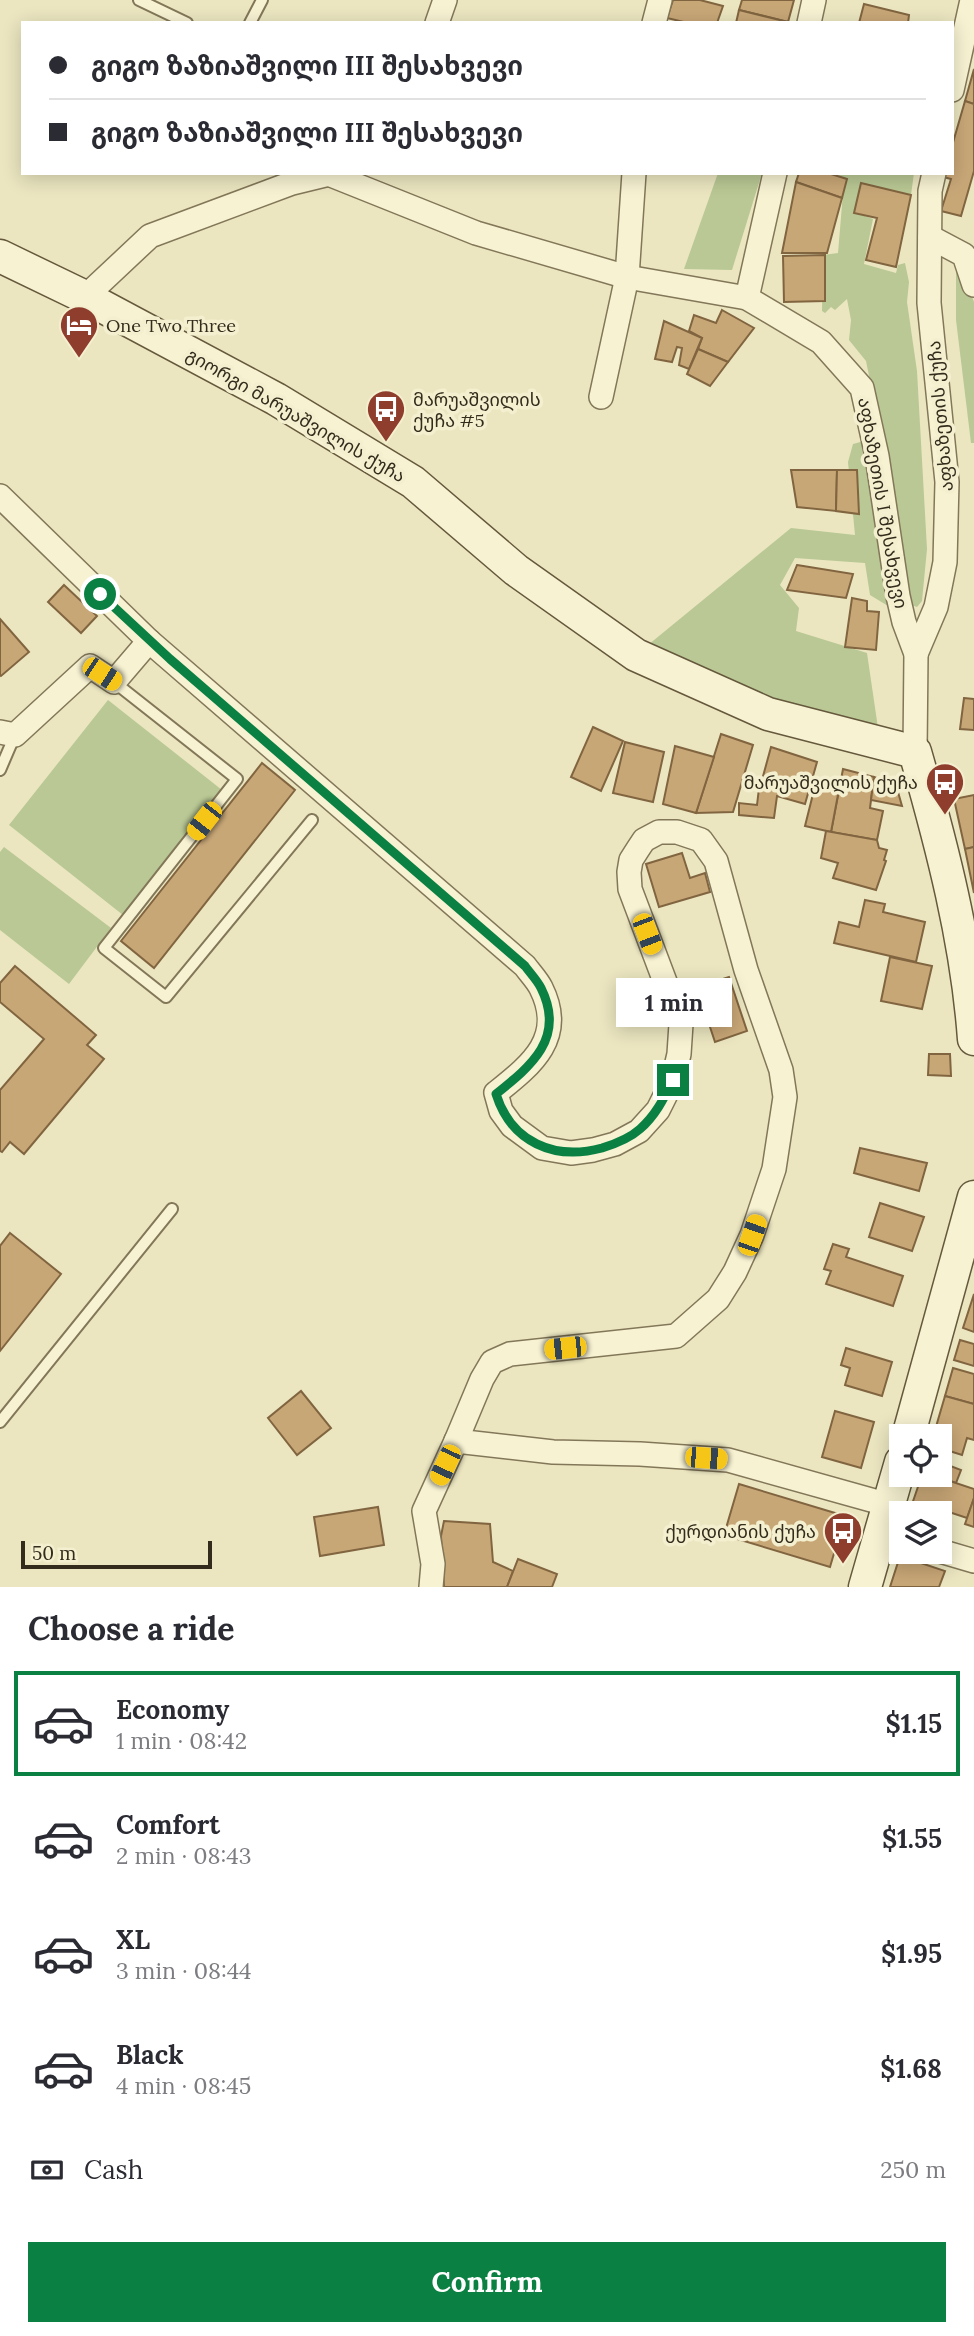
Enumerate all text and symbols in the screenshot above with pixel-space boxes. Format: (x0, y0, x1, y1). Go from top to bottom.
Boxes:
text: გიგო ზაზიაშვილი III შესახვევი (91, 49, 523, 82)
text: გიგო ზაზიაშვილი III შესახვევი (91, 116, 523, 149)
hotel icon: One Two Three (58, 304, 100, 359)
place label: One Two Three (106, 314, 236, 337)
street label: აფხაზეთის ქუჩა (922, 340, 958, 492)
street label: გიორგი მარუაშვილის ქუჩა (182, 343, 410, 487)
bus stop icon: მარუაშვილის ქუჩა #5 (365, 388, 407, 443)
place label: მარუაშვილის ქუჩა #5 (413, 388, 541, 432)
street label: აფხაზეთის I შესახვევი (853, 396, 913, 610)
route start (84, 578, 116, 610)
car (79, 654, 126, 694)
bus stop icon: მარუაშვილის ქუჩა (924, 761, 966, 816)
place label: მარუაშვილის ქუჩა (744, 771, 918, 794)
car (183, 798, 226, 844)
car (630, 911, 665, 957)
callout: 1 min (615, 978, 731, 1028)
text: 1 min (645, 988, 703, 1017)
route end (657, 1064, 689, 1096)
car (736, 1212, 769, 1258)
car (544, 1335, 587, 1361)
map controls (889, 1424, 952, 1564)
button: locate (889, 1424, 952, 1487)
car (427, 1442, 464, 1488)
car (685, 1446, 728, 1470)
button: layers (889, 1501, 952, 1564)
bus stop icon: ქურდიანის ქუჩა (822, 1510, 864, 1565)
place label: ქურდიანის ქუჩა (665, 1520, 816, 1543)
scale bar (21, 1538, 212, 1570)
text: 50 m (32, 1541, 76, 1565)
text: Choose a ride (28, 1608, 235, 1649)
icon: car (32, 1692, 95, 1755)
text: Economy (116, 1693, 229, 1726)
text: $1.15 (886, 1707, 942, 1740)
text: 1 min · 08:42 (116, 1726, 247, 1755)
icon: car (32, 1807, 95, 1870)
text: Comfort (116, 1808, 220, 1841)
text: $1.55 (882, 1822, 942, 1855)
text: 2 min · 08:43 (116, 1841, 251, 1870)
icon: car (32, 1922, 95, 1985)
text: XL (116, 1923, 150, 1956)
text: $1.95 (881, 1937, 942, 1970)
text: 3 min · 08:44 (116, 1956, 252, 1985)
icon: car (32, 2037, 95, 2100)
text: Black (116, 2038, 184, 2071)
text: $1.68 (880, 2052, 942, 2085)
text: 4 min · 08:45 (116, 2071, 251, 2100)
icon: cash (28, 2151, 66, 2189)
text: Cash (84, 2153, 143, 2186)
text: 250 m (880, 2155, 946, 2184)
button: Confirm (28, 2242, 946, 2322)

